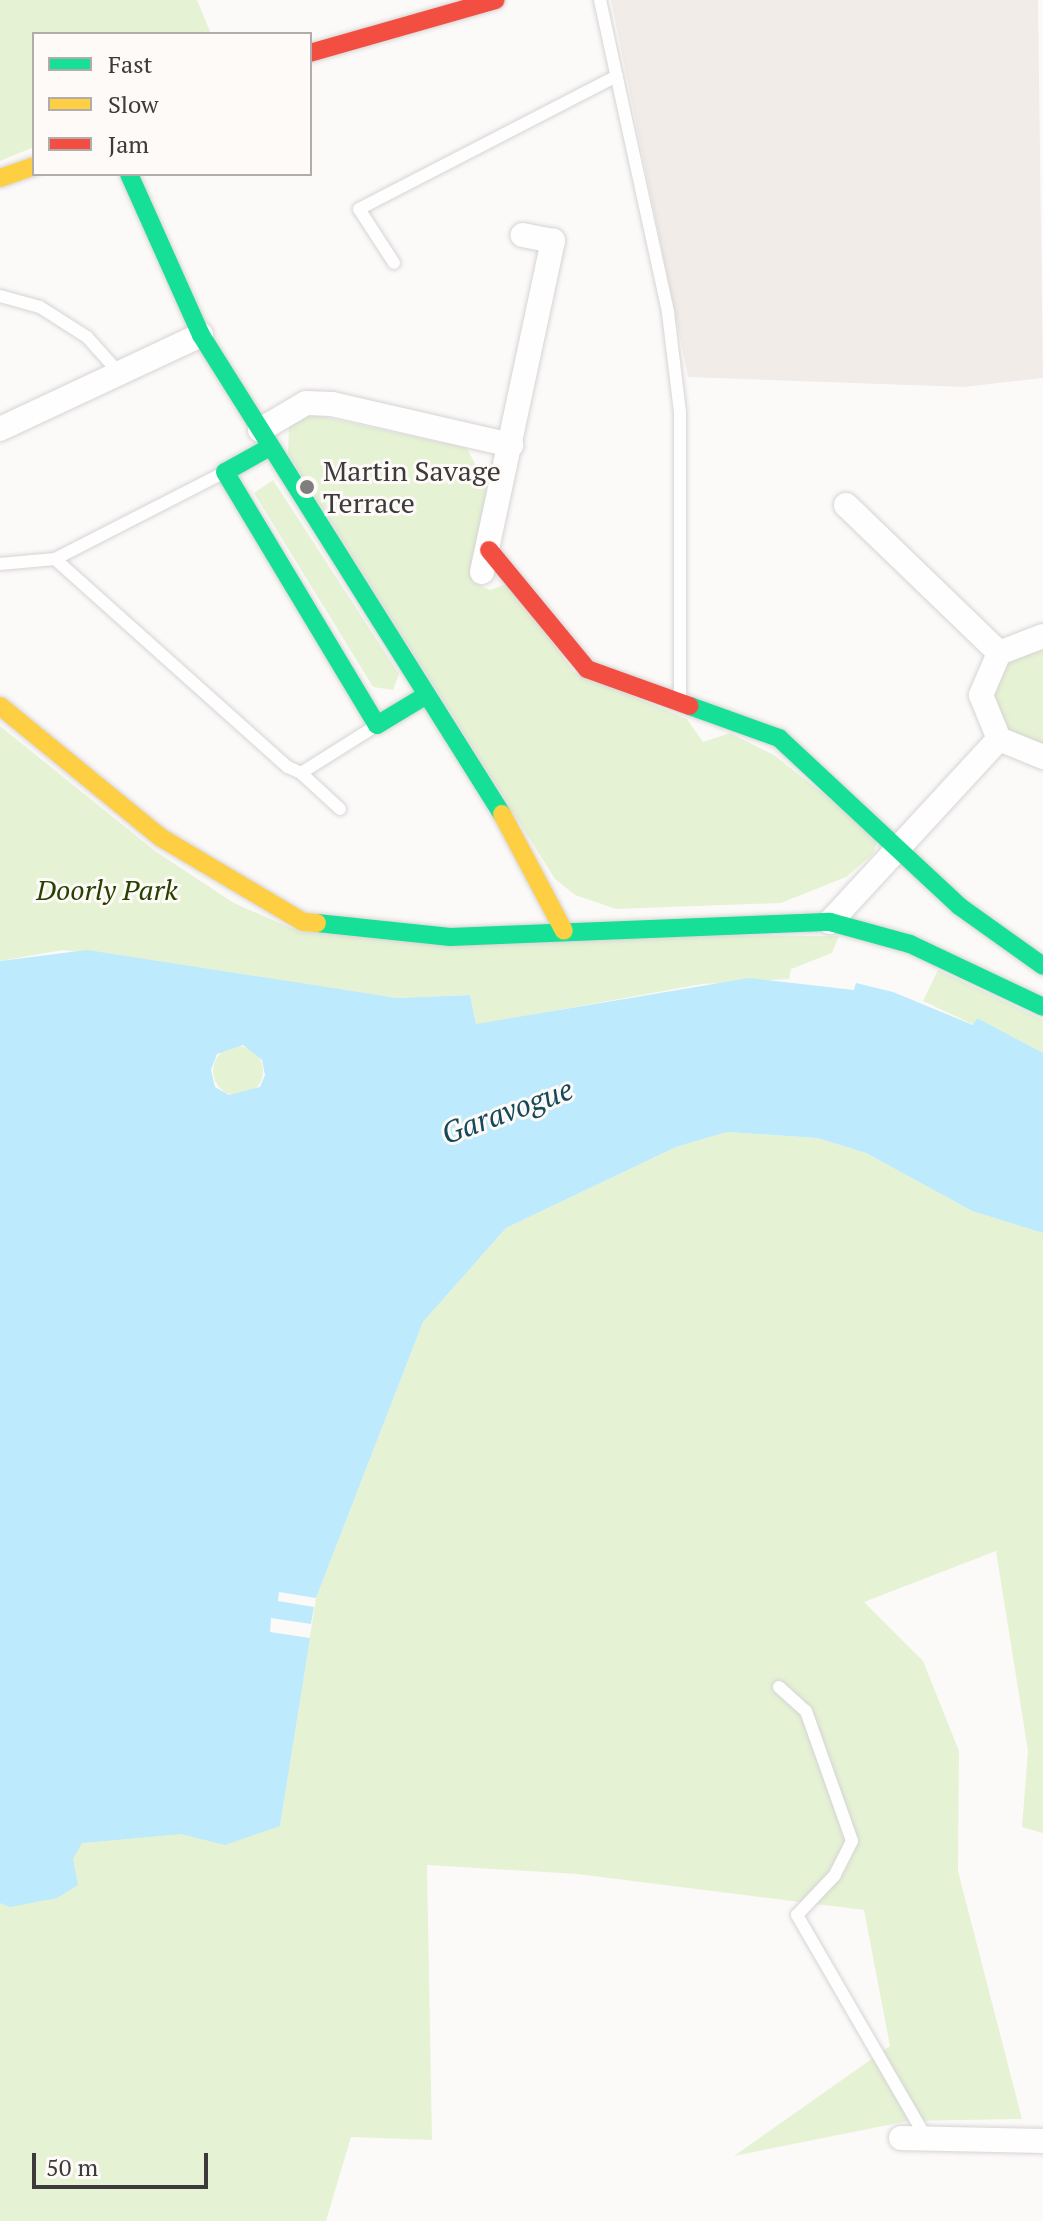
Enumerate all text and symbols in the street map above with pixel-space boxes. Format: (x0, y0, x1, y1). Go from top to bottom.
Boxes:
legend (32, 32, 312, 176)
text: Fast (108, 48, 152, 80)
text: Slow (108, 88, 159, 120)
text: Jam (108, 128, 149, 160)
place label: Martin Savage Terrace (323, 454, 501, 520)
marker: Martin Savage Terrace (298, 478, 316, 496)
park label: Doorly Park (36, 873, 178, 907)
water label: Garavogue (437, 1071, 577, 1151)
scale bar (36, 2137, 212, 2187)
text: 50 m (46, 2151, 98, 2183)

